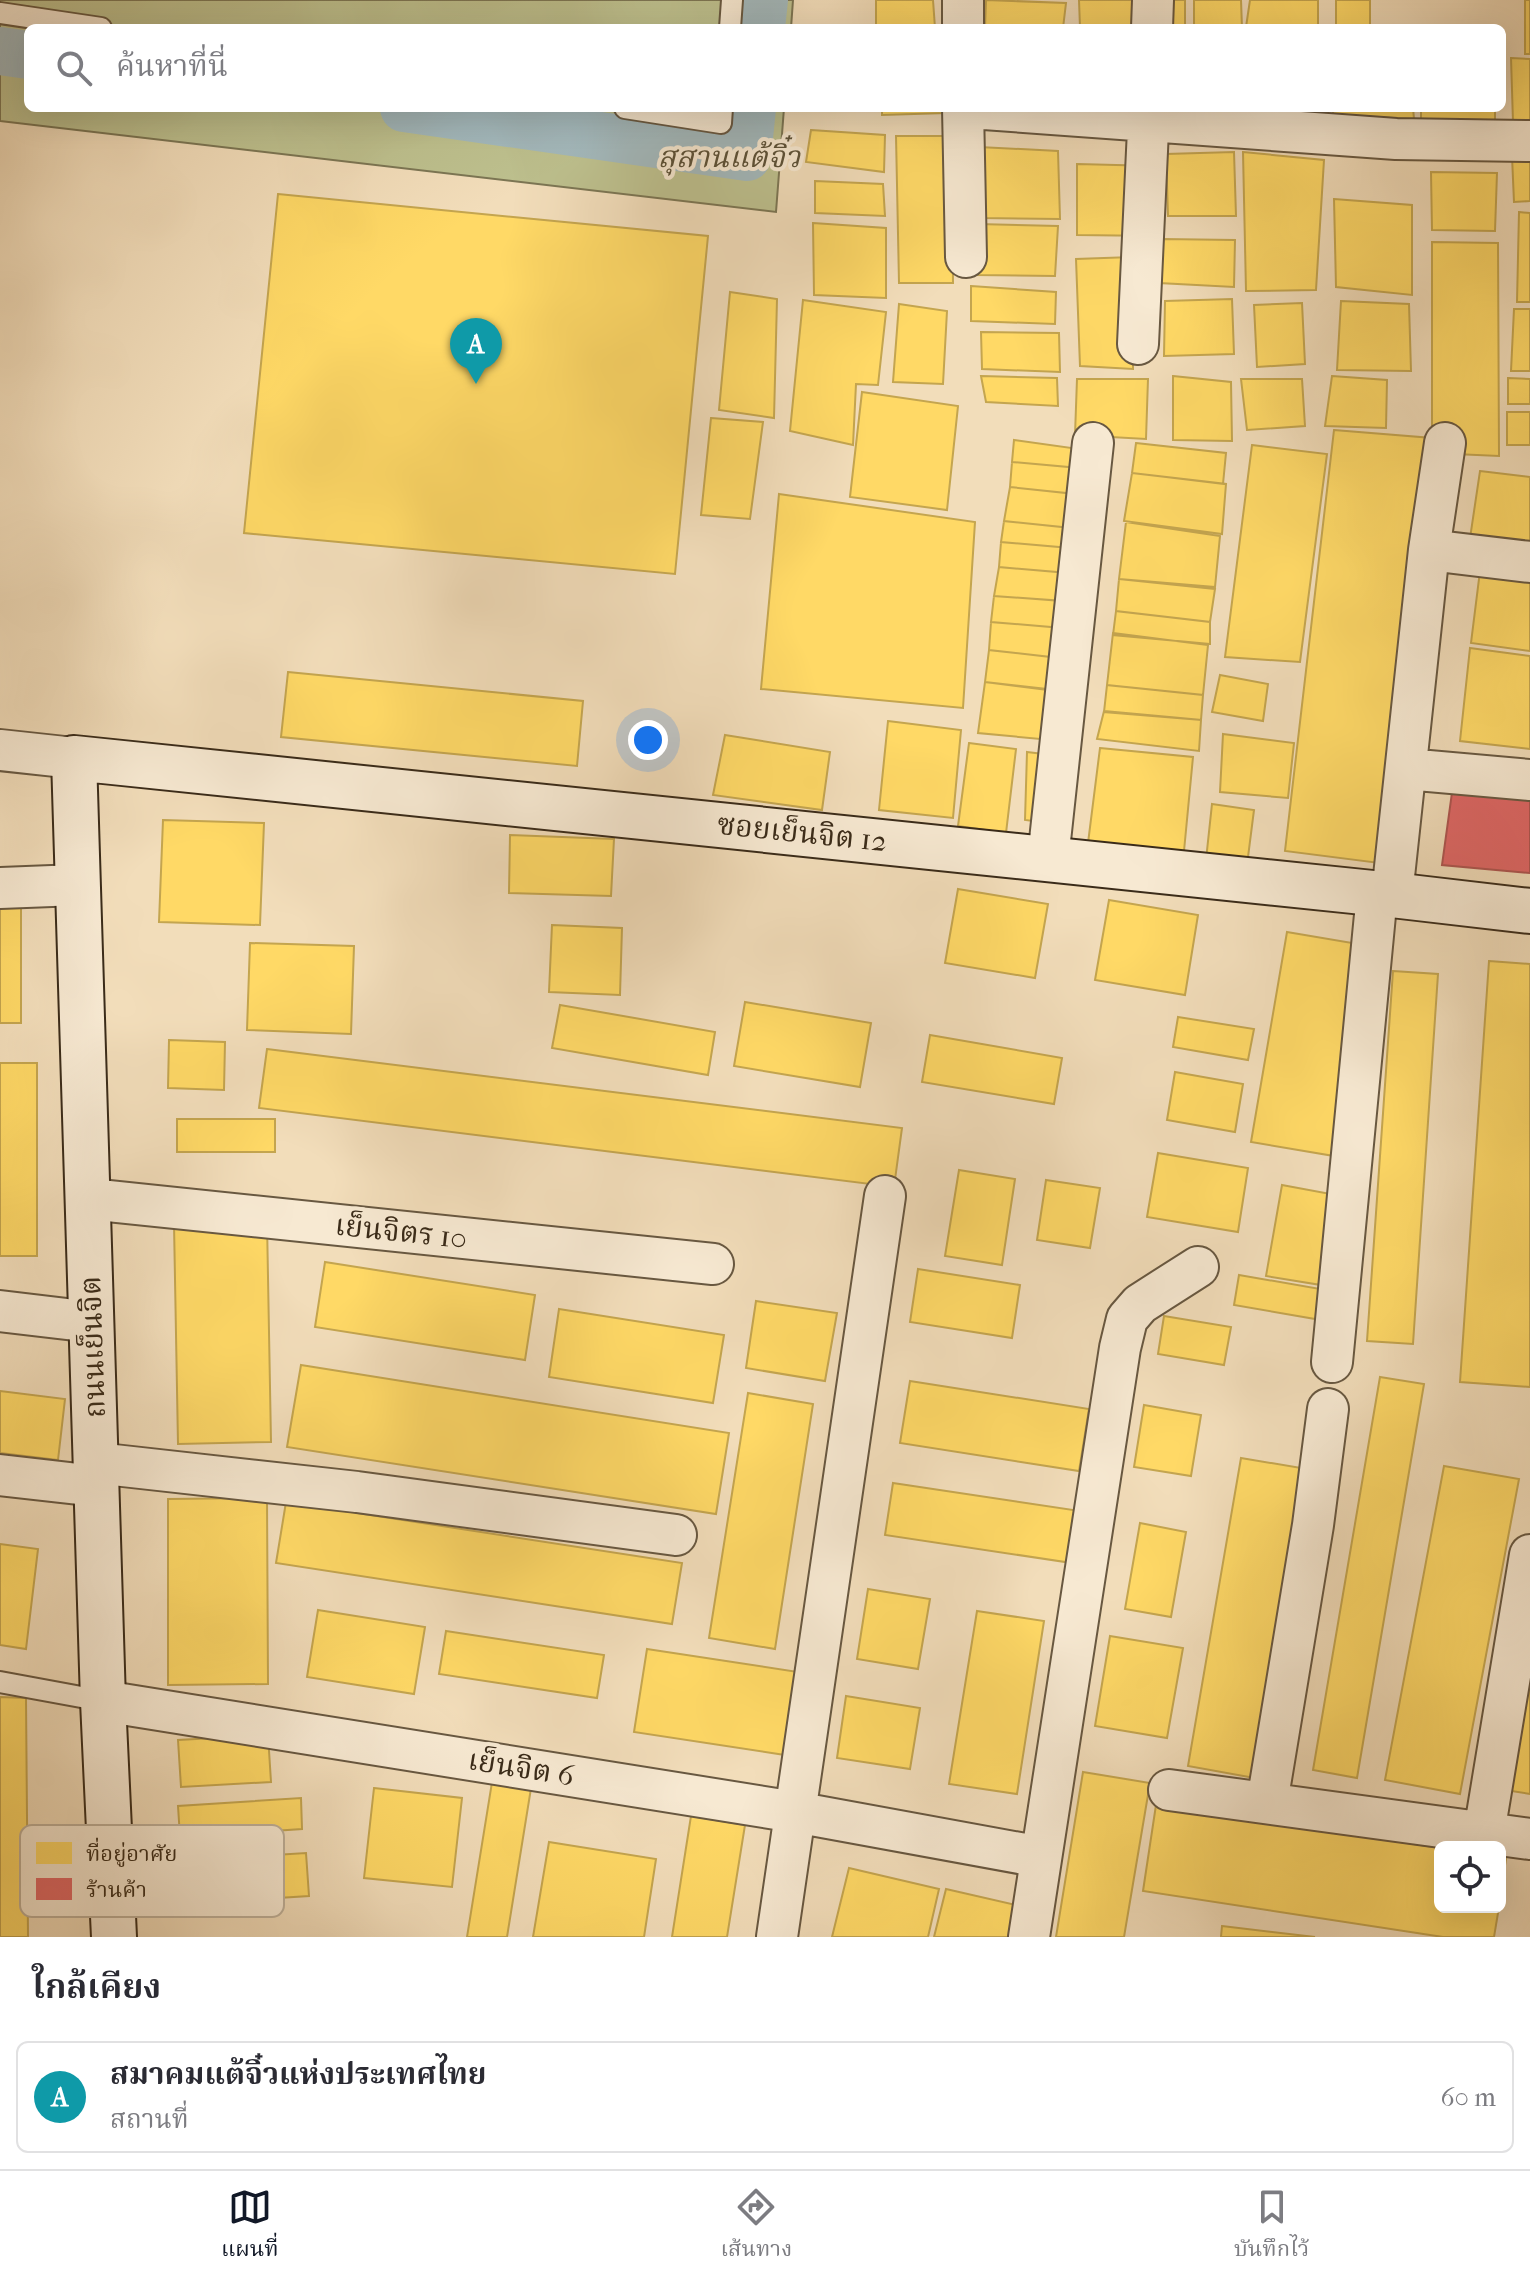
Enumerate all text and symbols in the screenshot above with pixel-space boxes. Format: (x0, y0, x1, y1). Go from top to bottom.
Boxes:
search box (24, 24, 1506, 112)
icon: search (52, 46, 96, 90)
text: ค้นหาที่นี่ (116, 49, 228, 84)
park label: สุสานแต้จิ๋ว (658, 135, 802, 176)
pin: A (450, 318, 502, 384)
your location (628, 720, 668, 760)
street label: ซอยเย็นจิต 12 (715, 807, 889, 859)
street label: เย็นจิตร 10 (333, 1208, 469, 1256)
street label: ถนนเย็นจิต (73, 1275, 113, 1419)
street label: เย็นจิต 6 (465, 1742, 577, 1794)
legend (20, 1825, 284, 1917)
text: ที่อยู่อาศัย (86, 1837, 177, 1867)
map controls (1434, 1841, 1506, 1913)
button: locate (1434, 1841, 1506, 1913)
text: ร้านค้า (86, 1877, 147, 1903)
text: ใกล้เคียง (32, 1967, 161, 2007)
text: สมาคมแต้จิ๋วแห่งประเทศไทย (110, 2057, 486, 2092)
text: A (52, 2082, 68, 2113)
text: 60 m (1440, 2082, 1496, 2113)
text: สถานที่ (110, 2104, 189, 2135)
tab: แผนที่ (221, 2185, 279, 2268)
tab: เส้นทาง (721, 2185, 792, 2268)
tab: บันทึกไว้ (1234, 2185, 1309, 2268)

